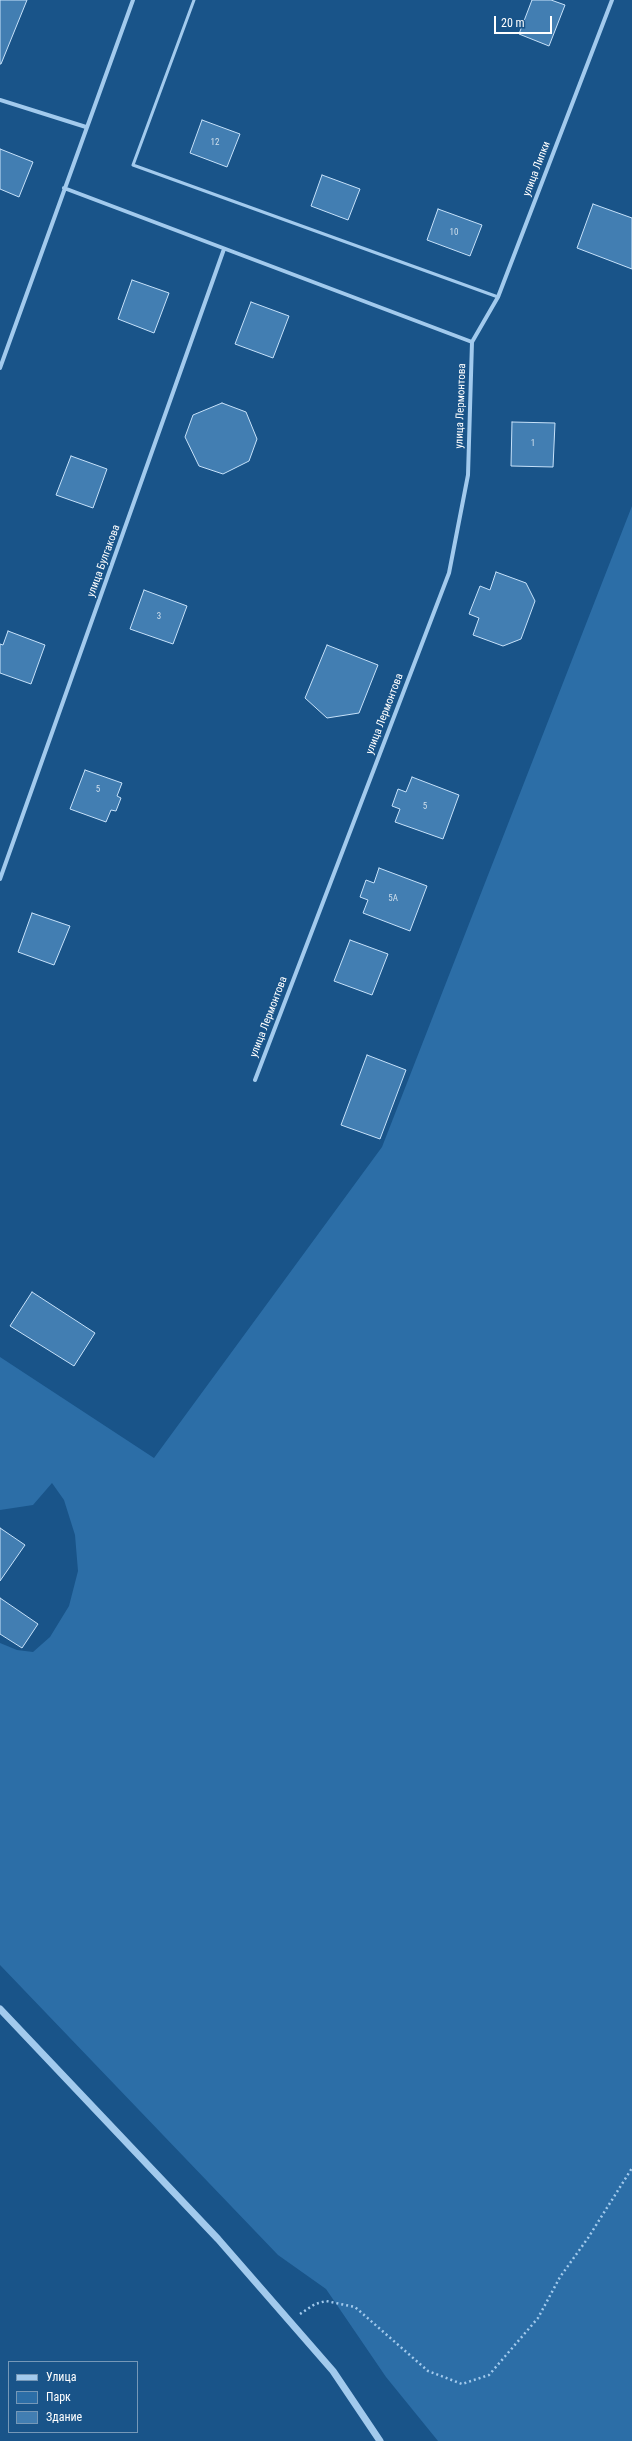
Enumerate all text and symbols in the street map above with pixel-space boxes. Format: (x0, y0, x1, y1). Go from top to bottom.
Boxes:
scale bar (496, 8, 554, 34)
text: 20 m (501, 16, 525, 30)
house number: 12 (211, 138, 219, 148)
street label: улица Липки (520, 140, 554, 198)
house number: 10 (450, 228, 458, 238)
street label: улица Лермонтова (453, 363, 469, 449)
house number: 1 (531, 439, 535, 449)
street label: улица Булгакова (85, 523, 123, 599)
house number: 3 (157, 612, 161, 622)
street label: улица Лермонтова (364, 672, 406, 756)
house number: 5 (96, 785, 100, 795)
house number: 5 (423, 802, 427, 812)
house number: 5А (388, 894, 398, 904)
street label: улица Лермонтова (248, 975, 290, 1059)
legend (8, 2361, 138, 2433)
text: Улица (46, 2370, 76, 2384)
text: Парк (46, 2390, 71, 2404)
text: Здание (46, 2410, 82, 2424)

